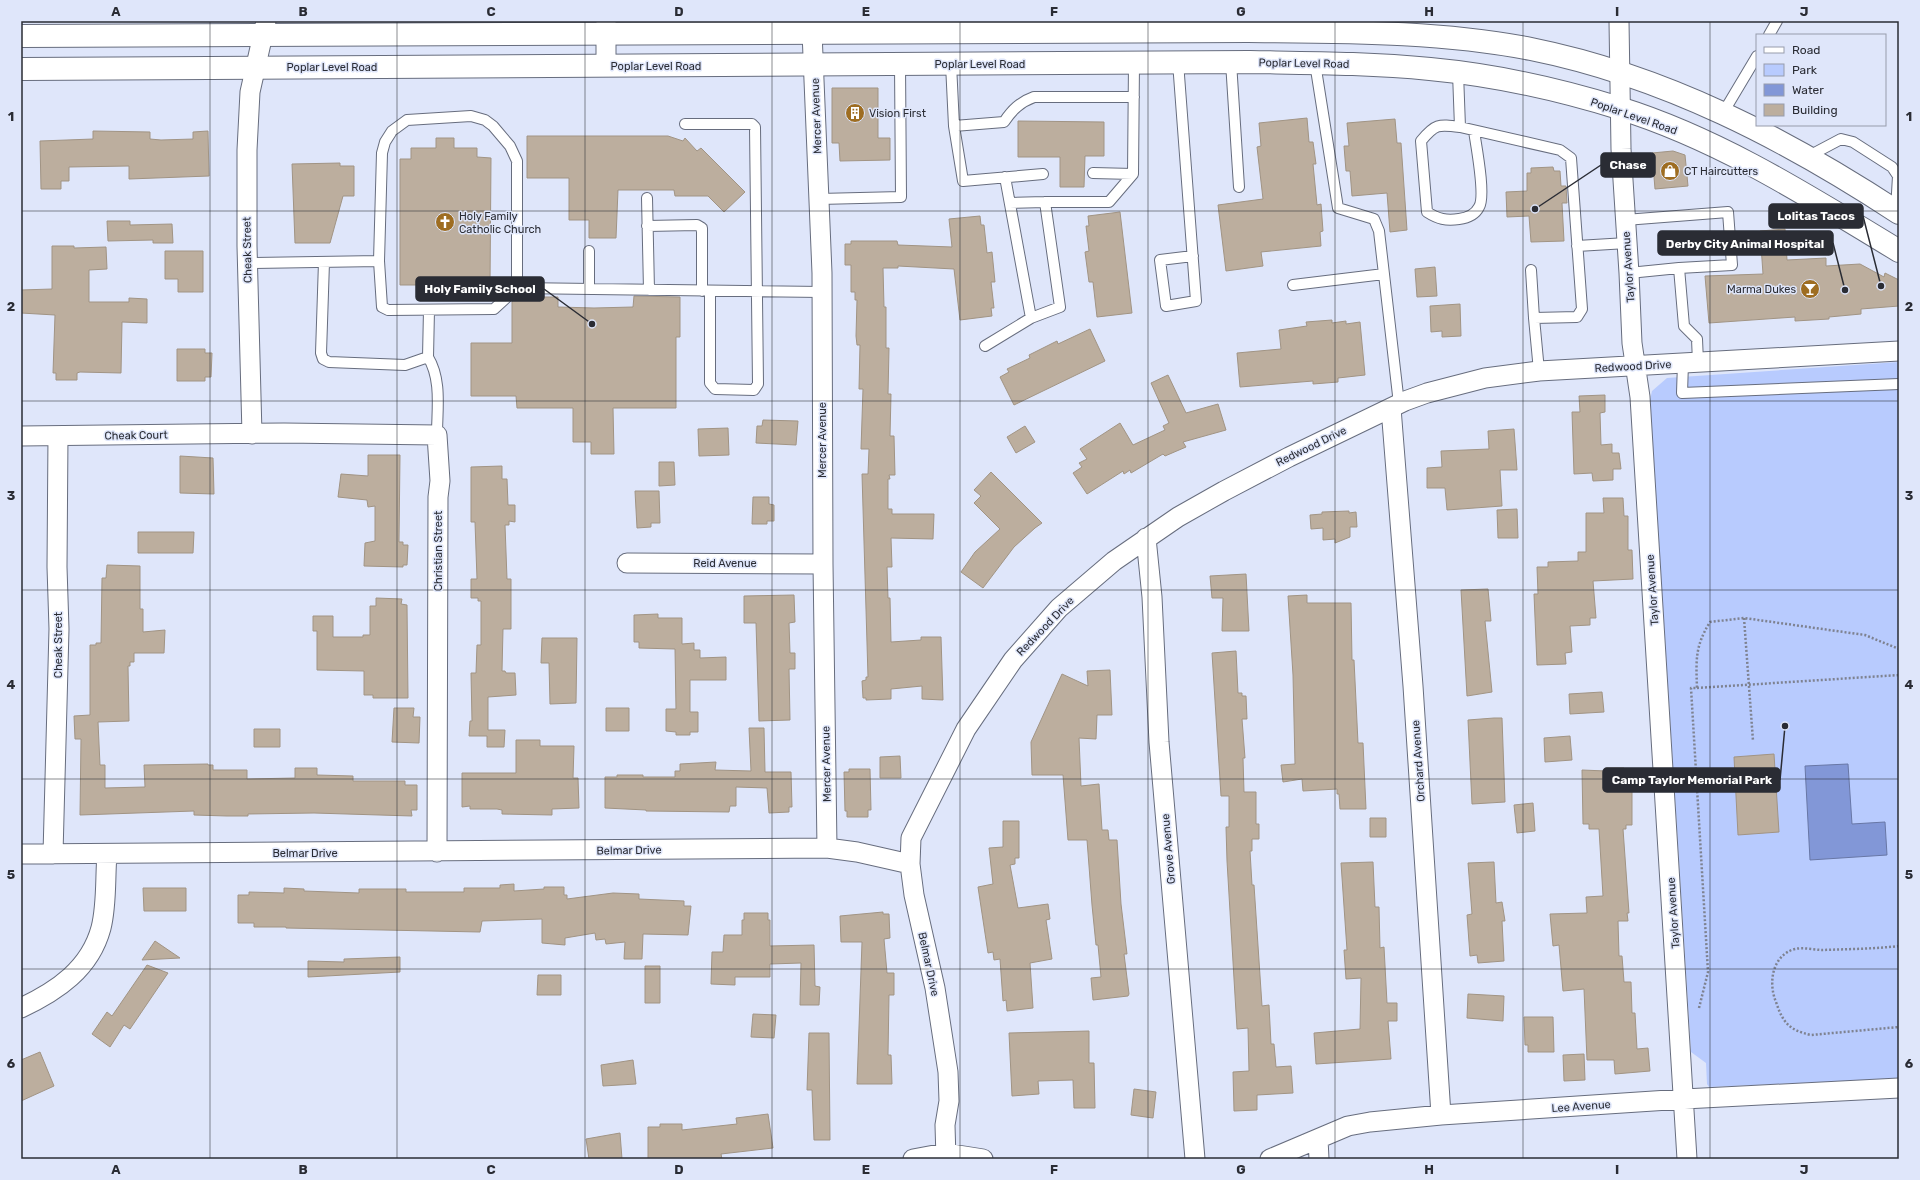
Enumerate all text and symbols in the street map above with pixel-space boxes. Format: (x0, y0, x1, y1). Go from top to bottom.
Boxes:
text: A (111, 4, 121, 19)
text: B (298, 4, 308, 19)
text: C (486, 4, 496, 19)
text: D (674, 4, 684, 19)
text: E (862, 4, 870, 19)
text: F (1050, 4, 1058, 19)
text: G (1236, 4, 1246, 19)
text: H (1424, 4, 1434, 19)
text: I (1615, 4, 1619, 19)
text: J (1800, 4, 1808, 19)
legend (1756, 34, 1886, 126)
text: Road (1792, 43, 1820, 57)
street label: Poplar Level Road (1259, 56, 1349, 71)
street label: Poplar Level Road (935, 58, 1025, 71)
street label: Poplar Level Road (611, 60, 701, 73)
street label: Poplar Level Road (287, 61, 377, 74)
text: Park (1792, 63, 1818, 77)
street label: Mercer Avenue (809, 78, 824, 154)
text: Water (1792, 83, 1824, 97)
street label: Poplar Level Road (1589, 96, 1679, 137)
building icon: Vision First (844, 102, 866, 124)
text: Building (1792, 103, 1838, 117)
place label: Vision First (869, 107, 927, 120)
text: 1 (8, 109, 14, 124)
text: 1 (1906, 109, 1912, 124)
callout: Chase (1601, 153, 1655, 177)
text: Chase (1609, 158, 1647, 172)
shop icon: CT Haircutters (1659, 160, 1681, 182)
place label: CT Haircutters (1684, 165, 1758, 178)
callout: Lolitas Tacos (1769, 204, 1863, 228)
text: Lolitas Tacos (1777, 209, 1855, 223)
place label: Holy Family Catholic Church (459, 210, 541, 236)
church icon: Holy Family Catholic Church (434, 211, 456, 233)
street label: Cheak Street (240, 216, 255, 283)
street label: Taylor Avenue (1620, 231, 1637, 303)
callout: Derby City Animal Hospital (1658, 231, 1833, 255)
text: Derby City Animal Hospital (1666, 237, 1824, 251)
callout: Holy Family School (416, 277, 544, 301)
bar icon: Marma Dukes (1799, 278, 1821, 300)
text: Holy Family School (424, 282, 536, 296)
place label: Marma Dukes (1727, 283, 1796, 296)
text: 2 (7, 299, 15, 314)
text: 2 (1905, 299, 1913, 314)
street label: Redwood Drive (1594, 358, 1672, 375)
street label: Mercer Avenue (816, 402, 829, 478)
street label: Redwood Drive (1274, 424, 1349, 469)
street label: Cheak Court (104, 428, 168, 443)
text: 3 (7, 488, 16, 503)
text: 3 (1905, 488, 1914, 503)
street label: Christian Street (432, 510, 445, 591)
street label: Taylor Avenue (1644, 554, 1661, 626)
street label: Reid Avenue (693, 557, 757, 570)
street label: Redwood Drive (1014, 594, 1077, 659)
street label: Cheak Street (52, 611, 65, 678)
text: 4 (7, 677, 16, 692)
text: 4 (1905, 677, 1914, 692)
street label: Orchard Avenue (1409, 720, 1428, 802)
street label: Mercer Avenue (819, 726, 834, 802)
callout: Camp Taylor Memorial Park (1603, 768, 1780, 792)
text: Camp Taylor Memorial Park (1612, 773, 1772, 787)
street label: Grove Avenue (1159, 813, 1178, 885)
street label: Belmar Drive (596, 843, 662, 858)
street label: Belmar Drive (272, 847, 338, 860)
text: 5 (7, 867, 15, 882)
text: 5 (1905, 867, 1913, 882)
street label: Taylor Avenue (1665, 877, 1682, 949)
street label: Belmar Drive (915, 931, 942, 997)
text: 6 (7, 1056, 16, 1071)
text: 6 (1905, 1056, 1914, 1071)
street label: Lee Avenue (1551, 1098, 1611, 1115)
text: A (111, 1162, 121, 1177)
text: B (298, 1162, 308, 1177)
text: C (486, 1162, 496, 1177)
text: D (674, 1162, 684, 1177)
text: E (862, 1162, 870, 1177)
text: F (1050, 1162, 1058, 1177)
text: G (1236, 1162, 1246, 1177)
text: H (1424, 1162, 1434, 1177)
text: I (1615, 1162, 1619, 1177)
text: J (1800, 1162, 1808, 1177)

